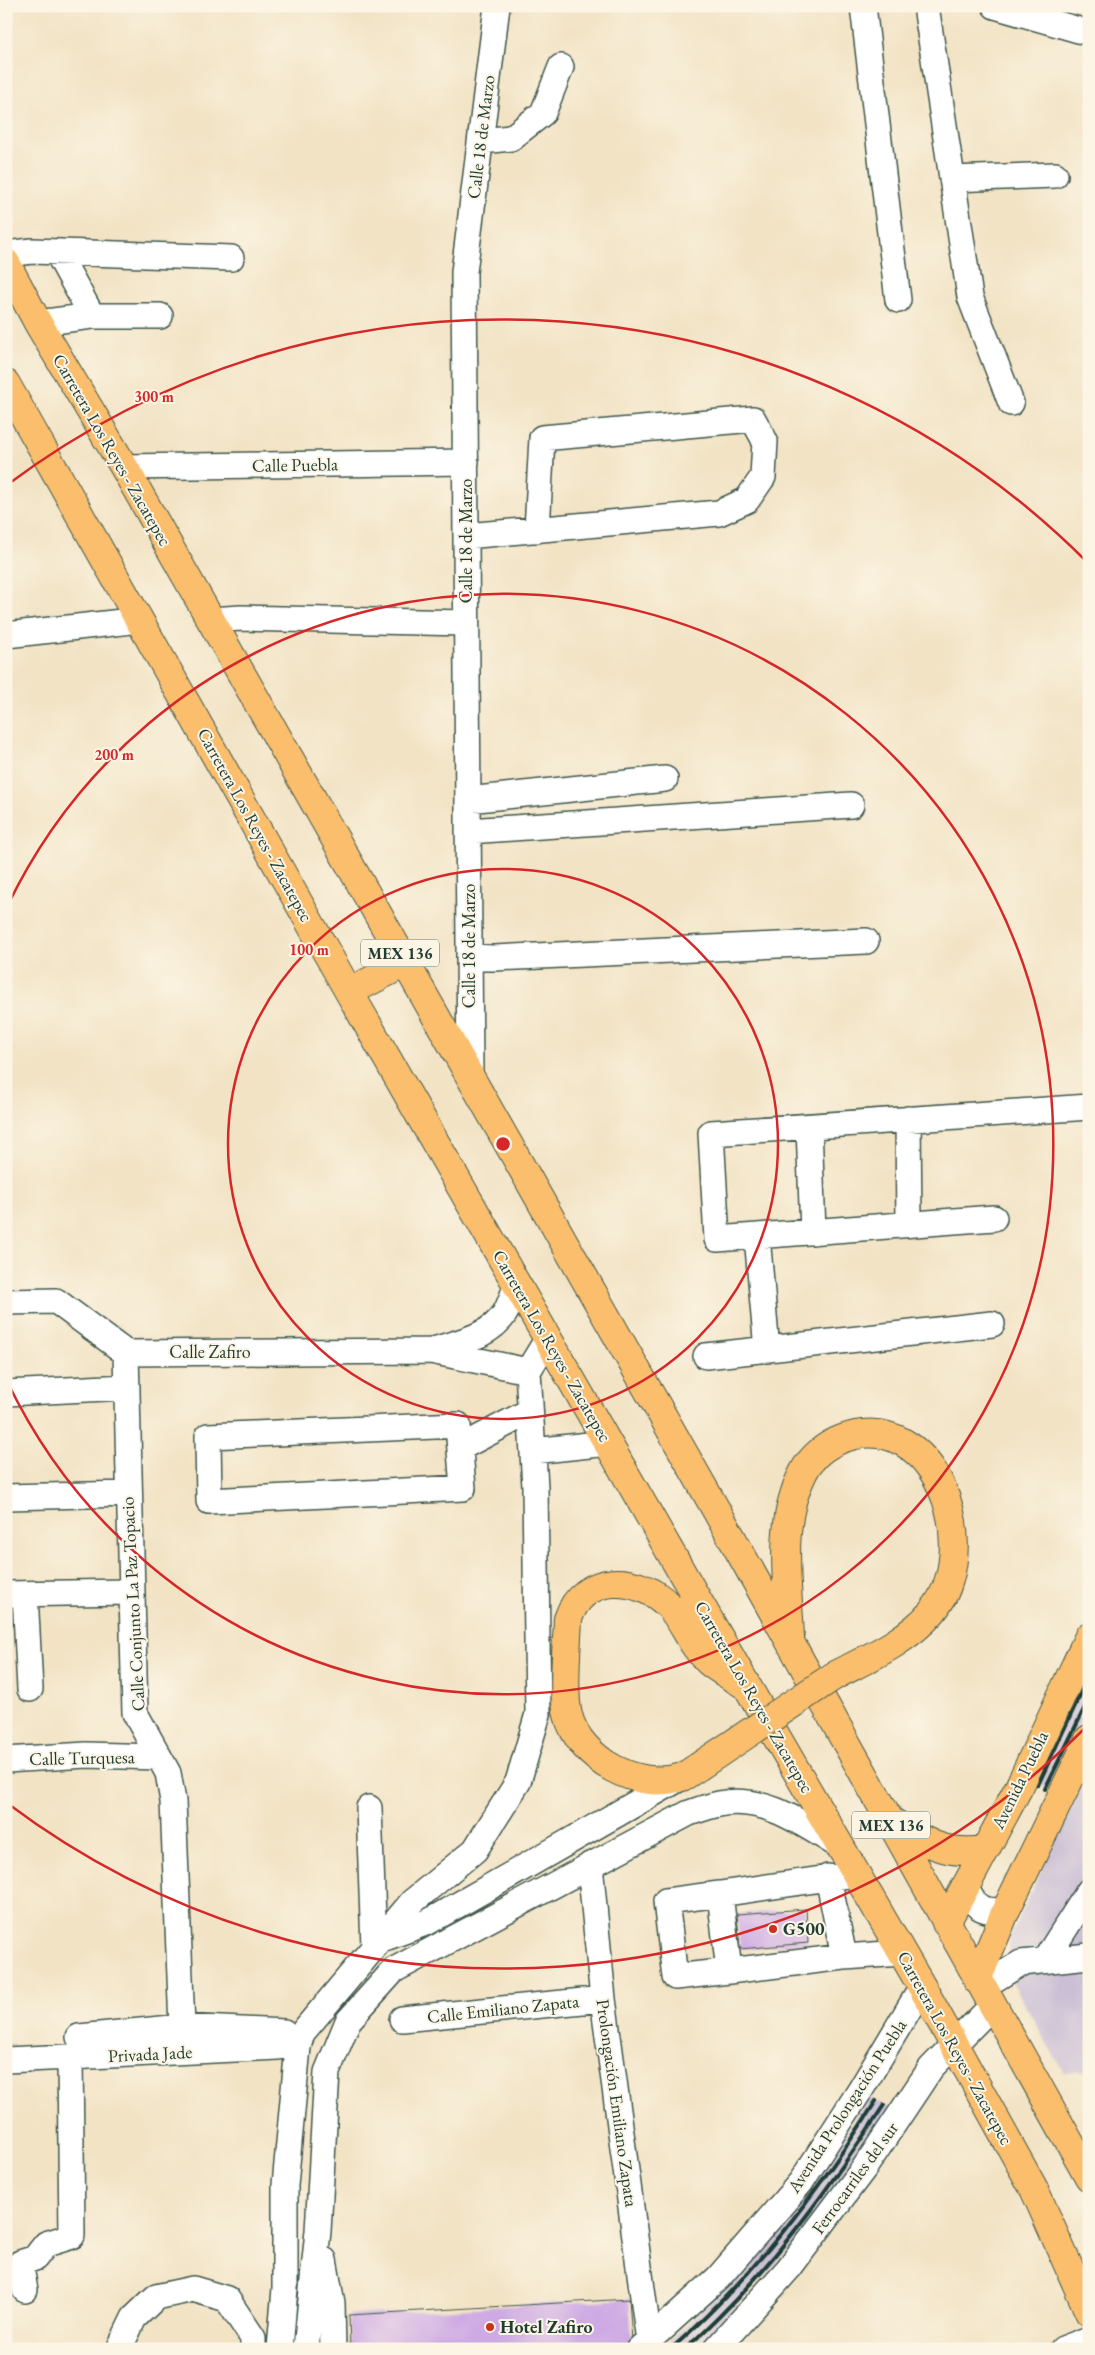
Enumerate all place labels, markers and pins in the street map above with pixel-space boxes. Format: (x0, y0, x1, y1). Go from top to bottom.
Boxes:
centre of rings (494, 1135, 512, 1153)
place label: G500 (783, 1917, 825, 1940)
marker: G500 (767, 1923, 779, 1935)
place label: Hotel Zafiro (500, 2315, 593, 2338)
marker: Hotel Zafiro (484, 2321, 496, 2333)

